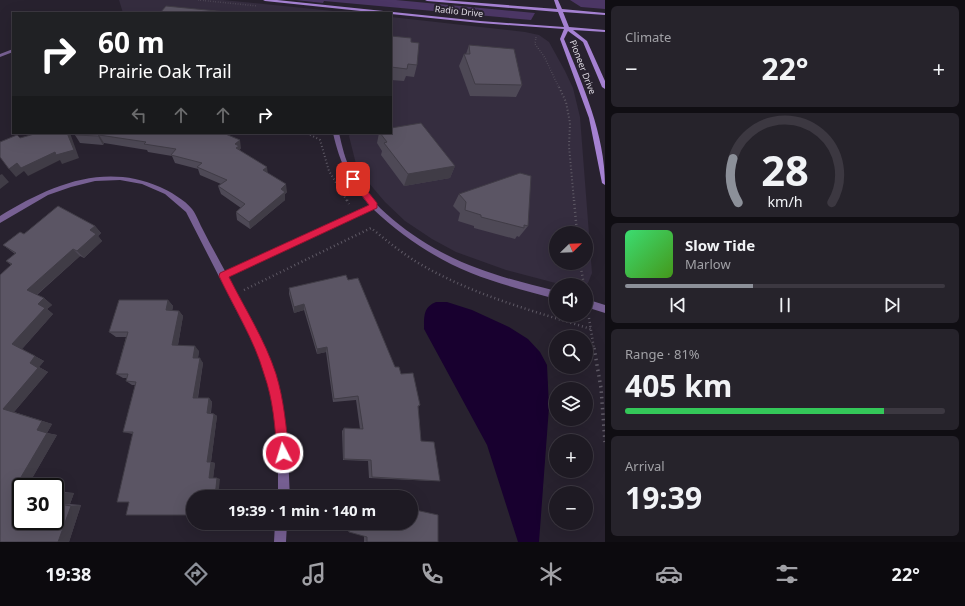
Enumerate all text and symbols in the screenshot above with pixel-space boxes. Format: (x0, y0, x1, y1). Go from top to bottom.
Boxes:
street label: Radio Drive (434, 2, 484, 20)
text: 60 m (98, 23, 165, 61)
icon: right (32, 28, 84, 80)
text: Climate (625, 28, 671, 46)
street label: Pioneer Drive (567, 38, 599, 96)
text: 22° (761, 48, 809, 89)
text: − (625, 53, 638, 83)
text: + (932, 53, 945, 83)
text: Prairie Oak Trail (98, 59, 232, 83)
icon: left (128, 104, 150, 126)
icon: ahead (170, 104, 192, 126)
icon: ahead (212, 104, 234, 126)
icon: right (254, 104, 276, 126)
text: 28 (761, 141, 809, 197)
pin (336, 162, 370, 196)
icon: arrive (342, 168, 364, 190)
text: km/h (767, 191, 803, 210)
north arrow (549, 226, 593, 270)
map controls (549, 226, 593, 530)
text: Slow Tide (685, 235, 755, 255)
text: Marlow (685, 255, 731, 273)
button: sound (549, 278, 593, 322)
icon: previous (667, 294, 689, 316)
icon: pause (774, 294, 796, 316)
icon: next (881, 294, 903, 316)
button: search (549, 330, 593, 374)
text: Range · 81% (625, 345, 700, 363)
text: 405 km (625, 365, 732, 406)
button: layers (549, 382, 593, 426)
position arrow (262, 432, 304, 474)
button: + (549, 434, 593, 478)
text: Arrival (625, 457, 665, 475)
text: 19:39 (625, 477, 702, 518)
speed limit sign: 30 (12, 478, 64, 530)
button: − (549, 486, 593, 530)
text: 19:39 · 1 min · 140 m (228, 500, 376, 520)
icon: directions (182, 560, 210, 588)
icon: music (300, 560, 328, 588)
icon: phone (418, 560, 446, 588)
icon: climate (537, 560, 565, 588)
icon: car (655, 560, 683, 588)
icon: filters (773, 560, 801, 588)
text: 19:38 (45, 562, 91, 586)
text: 22° (892, 562, 920, 586)

